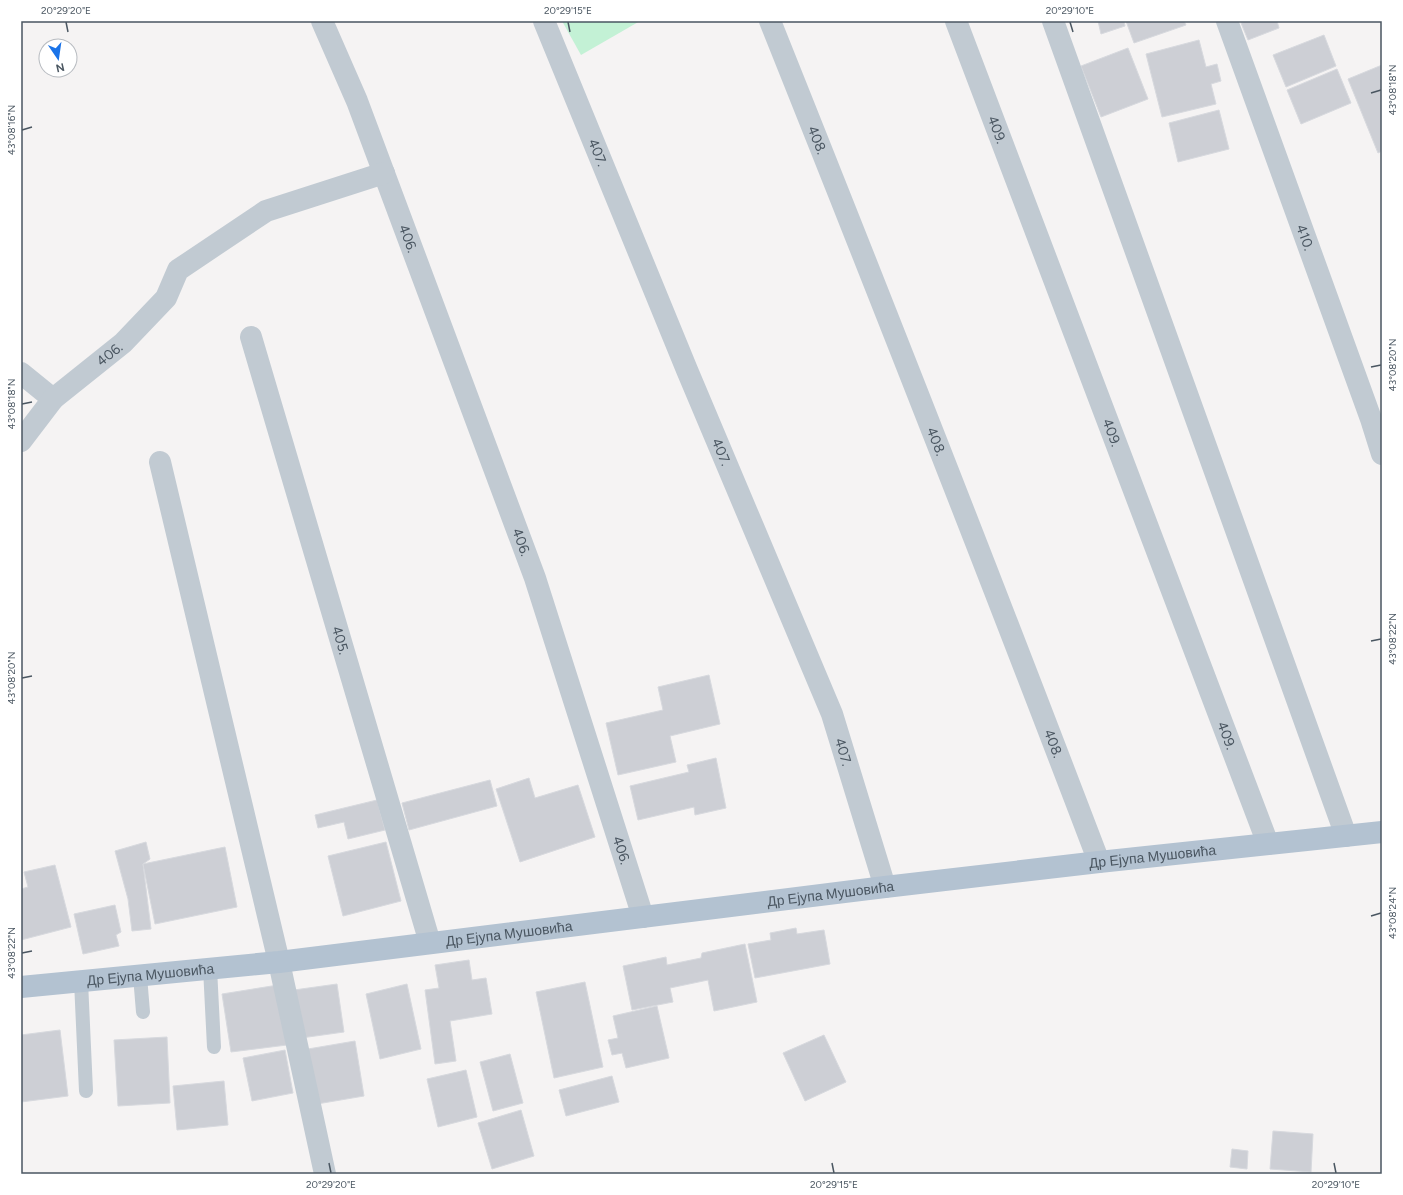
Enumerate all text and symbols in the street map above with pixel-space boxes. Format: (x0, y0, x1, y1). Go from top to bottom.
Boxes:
text: 20°29'20"E (41, 4, 91, 17)
text: 20°29'15"E (544, 4, 592, 17)
text: 20°29'10"E (1046, 4, 1094, 17)
north arrow (38, 38, 78, 78)
text: N (55, 60, 66, 75)
text: 43°08'18"N (1386, 64, 1399, 116)
text: 43°08'16"N (5, 105, 18, 155)
street label: 409. (984, 113, 1010, 146)
street label: 408. (804, 123, 830, 157)
street label: 407. (584, 136, 611, 169)
street label: 406. (395, 222, 421, 255)
street label: 410. (1292, 222, 1317, 253)
street label: 406. (93, 339, 126, 370)
text: 43°08'20"N (1386, 339, 1399, 391)
text: 43°08'18"N (5, 378, 18, 430)
street label: 409. (1098, 416, 1125, 449)
street label: 408. (923, 425, 949, 458)
street label: 407. (708, 436, 734, 468)
street label: 406. (508, 526, 534, 559)
text: 43°08'22"N (1386, 613, 1399, 665)
street label: 405. (328, 624, 352, 656)
text: 43°08'20"N (5, 652, 18, 704)
street label: 409. (1213, 719, 1239, 752)
street label: 408. (1040, 727, 1066, 760)
street label: 407. (831, 736, 855, 768)
street label: 406. (609, 834, 634, 866)
street label: Др Ејупа Мушовића (1088, 842, 1217, 872)
street label: Др Ејупа Мушовића (766, 878, 895, 911)
text: 43°08'24"N (1386, 887, 1399, 939)
street label: Др Ејупа Мушовића (445, 918, 574, 950)
text: 43°08'22"N (5, 927, 18, 979)
street label: Др Ејупа Мушовића (86, 960, 215, 990)
text: 20°29'20"E (306, 1178, 356, 1191)
text: 20°29'15"E (810, 1178, 858, 1191)
text: 20°29'10"E (1312, 1178, 1360, 1191)

